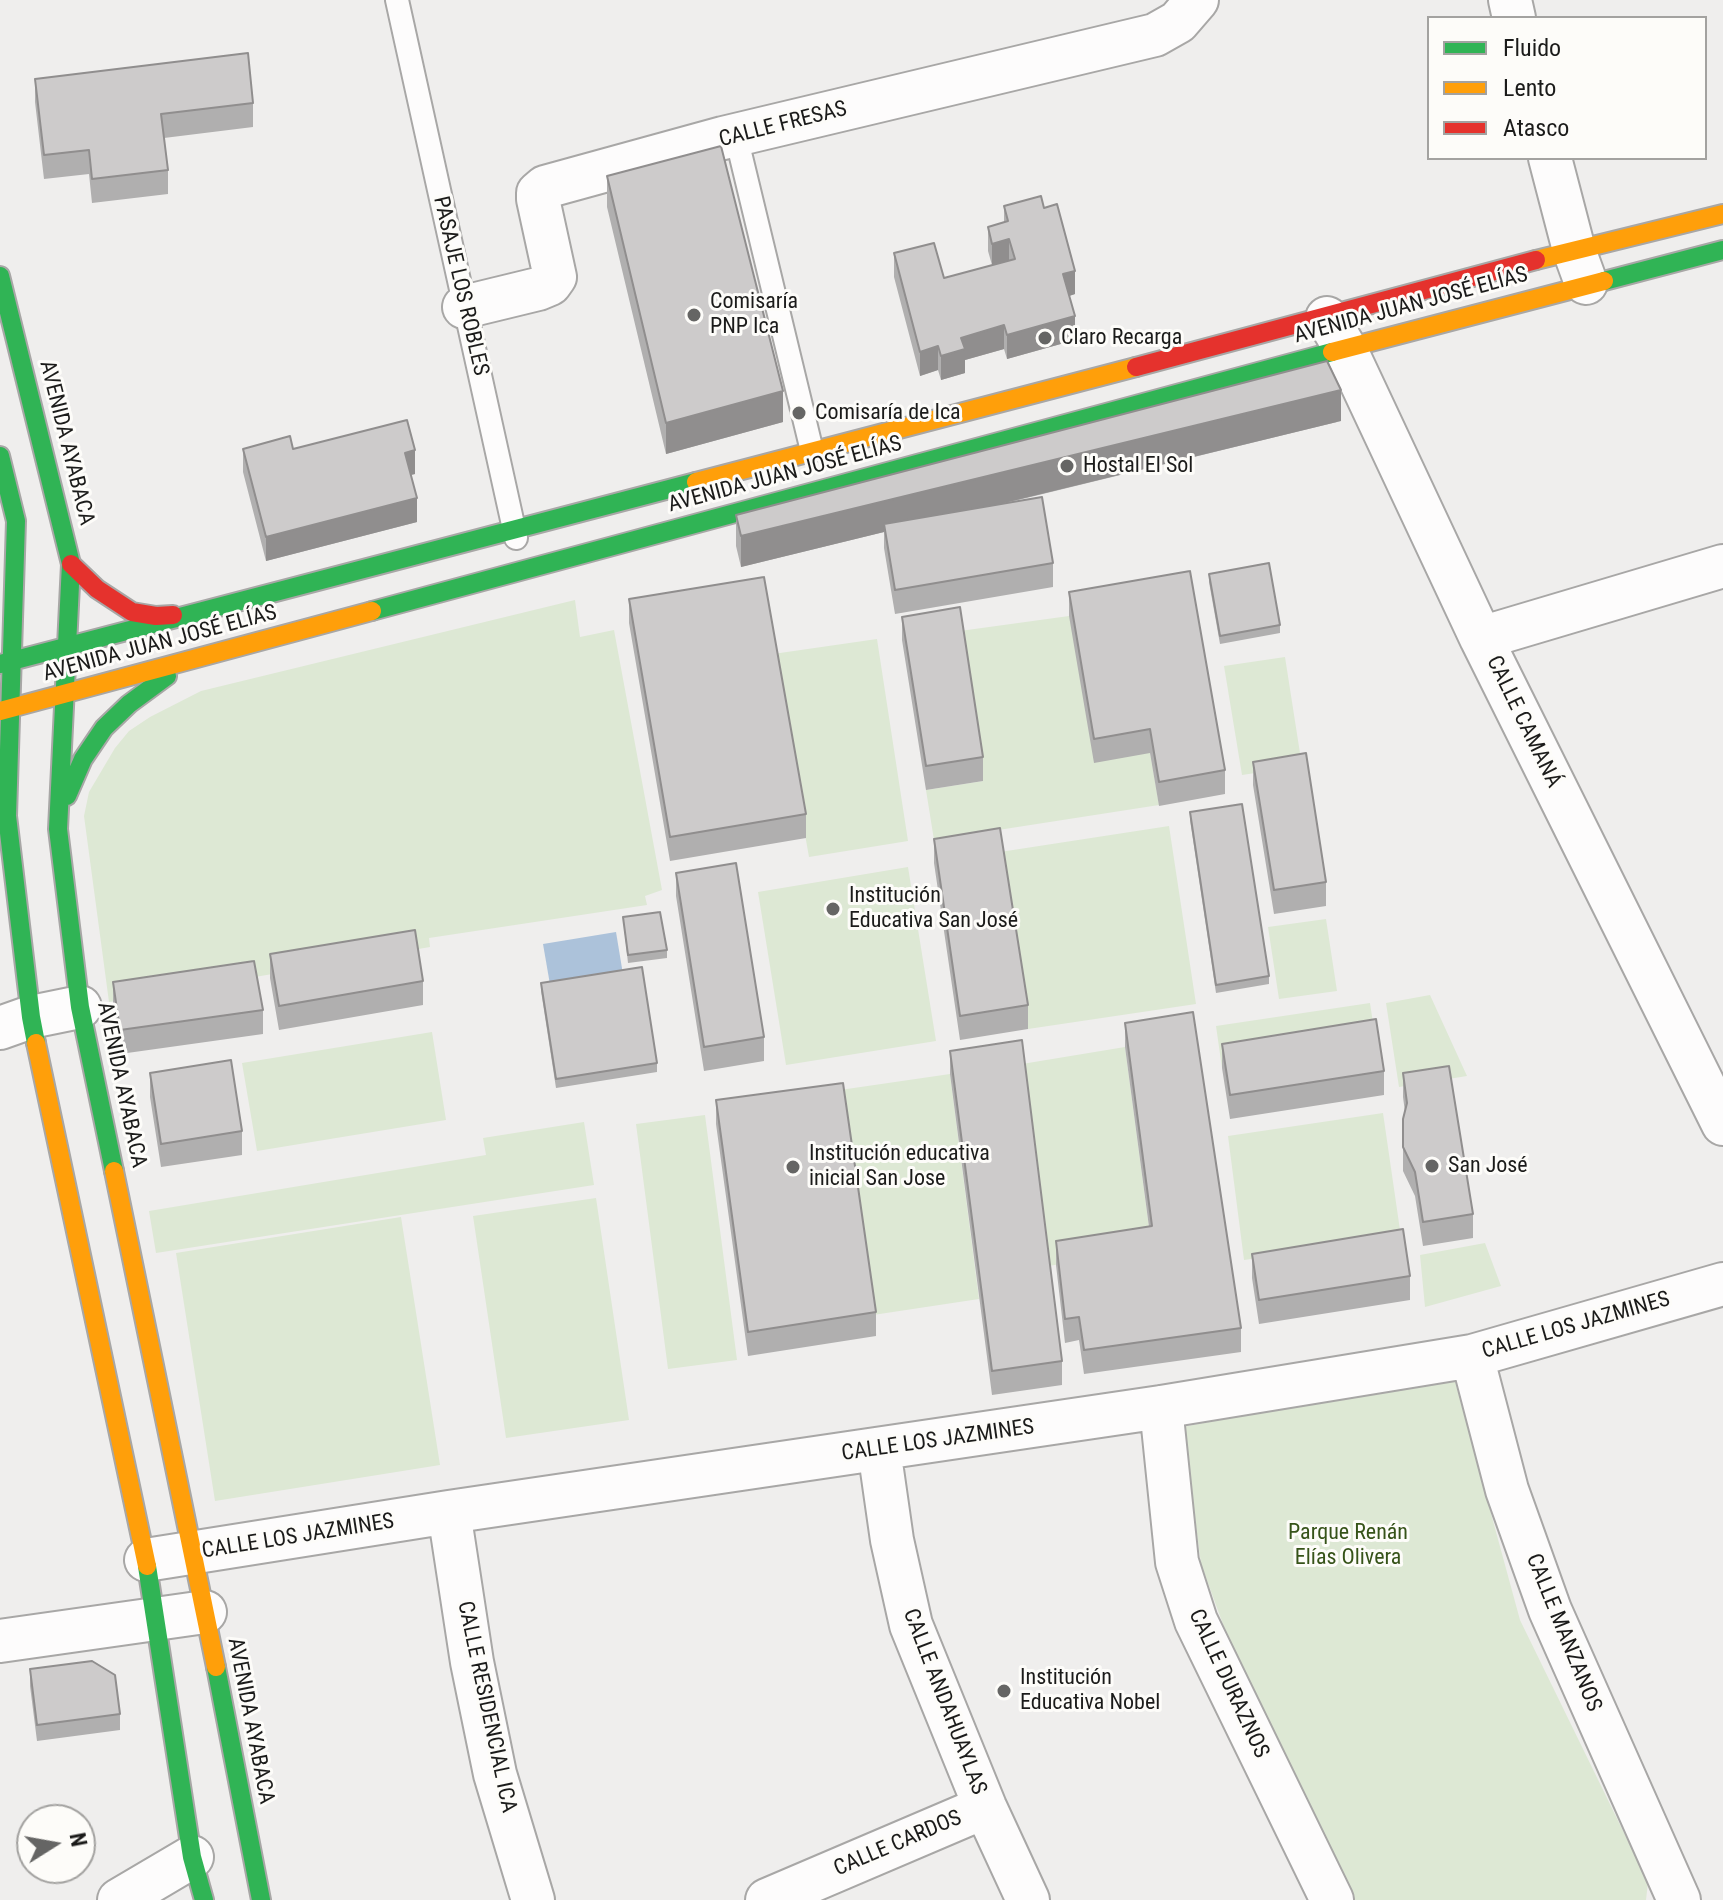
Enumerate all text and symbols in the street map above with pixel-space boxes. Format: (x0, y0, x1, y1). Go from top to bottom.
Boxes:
legend (1427, 16, 1707, 160)
text: Fluido (1503, 34, 1561, 62)
text: Lento (1503, 74, 1556, 102)
street label: CALLE FRESAS (716, 96, 850, 154)
text: Atasco (1503, 114, 1569, 142)
street label: PASAJE LOS ROBLES (427, 194, 493, 378)
street label: AVENIDA JUAN JOSÉ ELÍAS (1291, 262, 1531, 350)
place label: Comisaría PNP Ica (710, 289, 798, 340)
marker: Comisaría PNP Ica (685, 306, 703, 324)
place label: Claro Recarga (1061, 325, 1182, 351)
marker: Claro Recarga (1036, 329, 1054, 347)
street label: AVENIDA AYABACA (33, 358, 99, 528)
place label: Comisaría de Ica (815, 400, 961, 426)
marker: Comisaría de Ica (790, 404, 808, 422)
street label: AVENIDA JUAN JOSÉ ELÍAS (665, 431, 905, 519)
place label: Hostal El Sol (1083, 453, 1193, 479)
marker: Hostal El Sol (1058, 457, 1076, 475)
street label: AVENIDA JUAN JOSÉ ELÍAS (40, 600, 280, 688)
street label: CALLE CAMANÁ (1480, 652, 1566, 792)
place label: Institución Educativa San José (849, 883, 1018, 934)
marker: Institución Educativa San José (824, 900, 842, 918)
street label: AVENIDA AYABACA (91, 1000, 151, 1170)
place label: Institución educativa inicial San Jose (809, 1141, 990, 1192)
place label: San José (1448, 1153, 1528, 1179)
marker: San José (1423, 1157, 1441, 1175)
marker: Institución educativa inicial San Jose (784, 1158, 802, 1176)
street label: CALLE LOS JAZMINES (1479, 1287, 1673, 1365)
street label: CALLE LOS JAZMINES (840, 1414, 1036, 1468)
street label: CALLE LOS JAZMINES (200, 1509, 396, 1565)
park label: Parque Renán Elías Olivera (1288, 1520, 1408, 1572)
street label: CALLE MANZANOS (1519, 1550, 1607, 1716)
street label: CALLE RESIDENCIAL ICA (451, 1599, 521, 1815)
street label: CALLE ANDAHUAYLAS (896, 1605, 992, 1799)
street label: CALLE DURAZNOS (1182, 1605, 1274, 1763)
street label: AVENIDA AYABACA (221, 1636, 279, 1806)
place label: Institución Educativa Nobel (1020, 1665, 1160, 1716)
marker: Institución Educativa Nobel (995, 1682, 1013, 1700)
north arrow (16, 1804, 96, 1884)
street label: CALLE CARDOS (830, 1805, 966, 1883)
text: N (65, 1831, 92, 1849)

